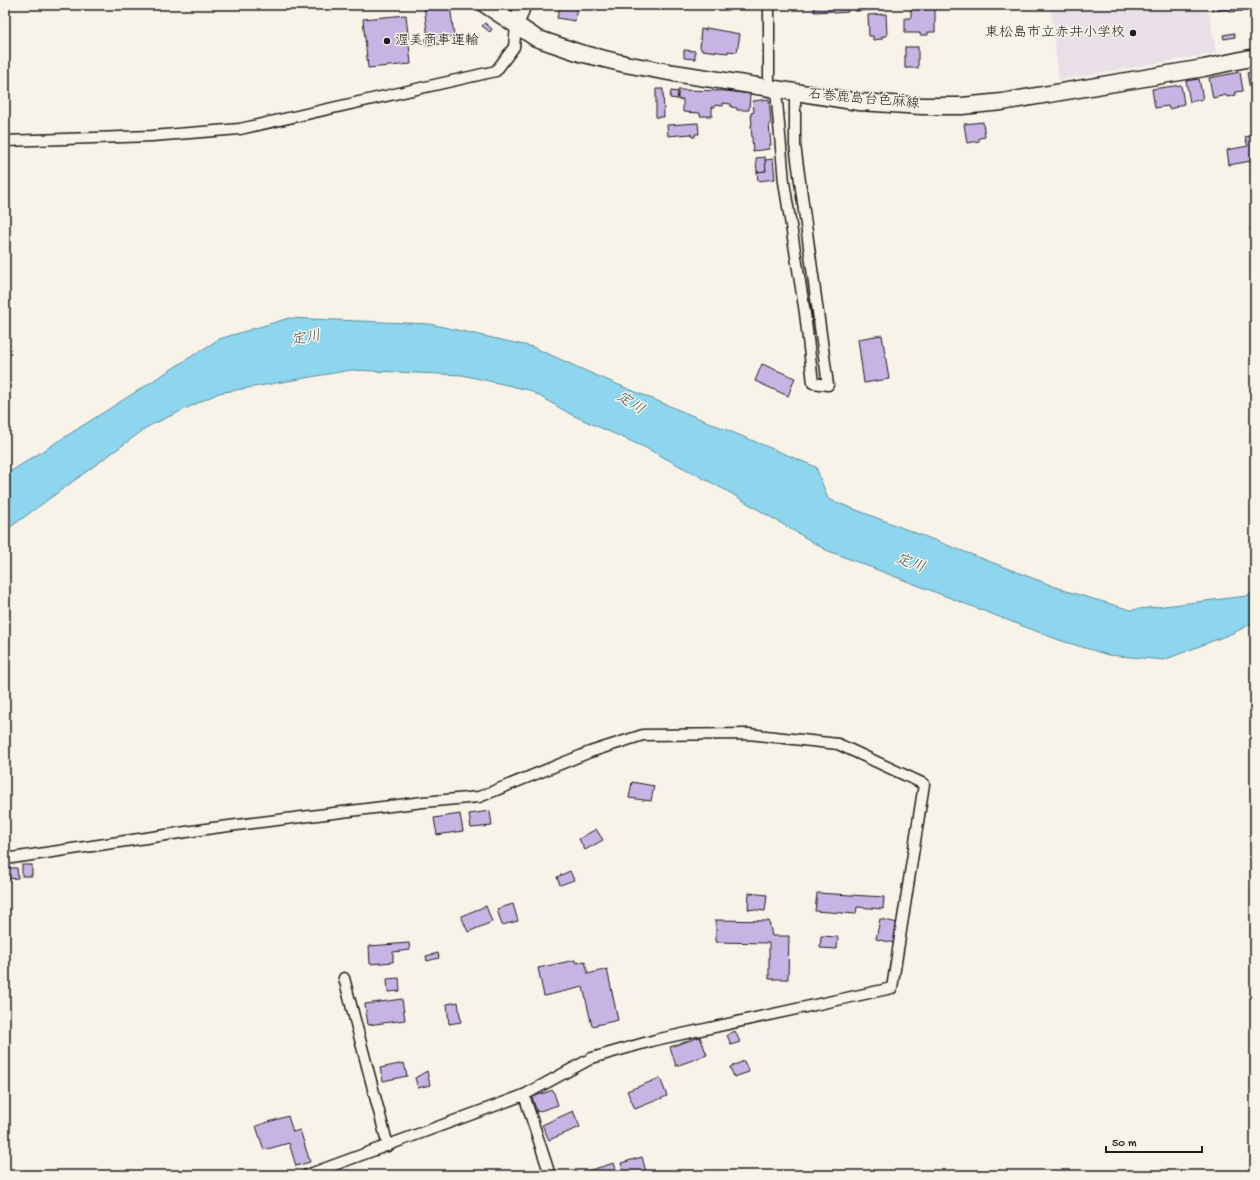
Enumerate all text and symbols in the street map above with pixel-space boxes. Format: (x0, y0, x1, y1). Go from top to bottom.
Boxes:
place label: 東松島市立赤井小学校 (985, 25, 1125, 42)
marker: 東松島市立赤井小学校 (1128, 28, 1138, 38)
place label: 渥美商事運輸 (395, 32, 479, 50)
marker: 渥美商事運輸 (382, 36, 392, 46)
street label: 石巻鹿島台色麻線 (807, 87, 921, 113)
water label: 定川 (290, 328, 322, 350)
water label: 定川 (613, 388, 647, 420)
water label: 定川 (893, 550, 927, 578)
scale bar (1106, 1128, 1202, 1154)
text: 50 m (1112, 1137, 1137, 1151)

